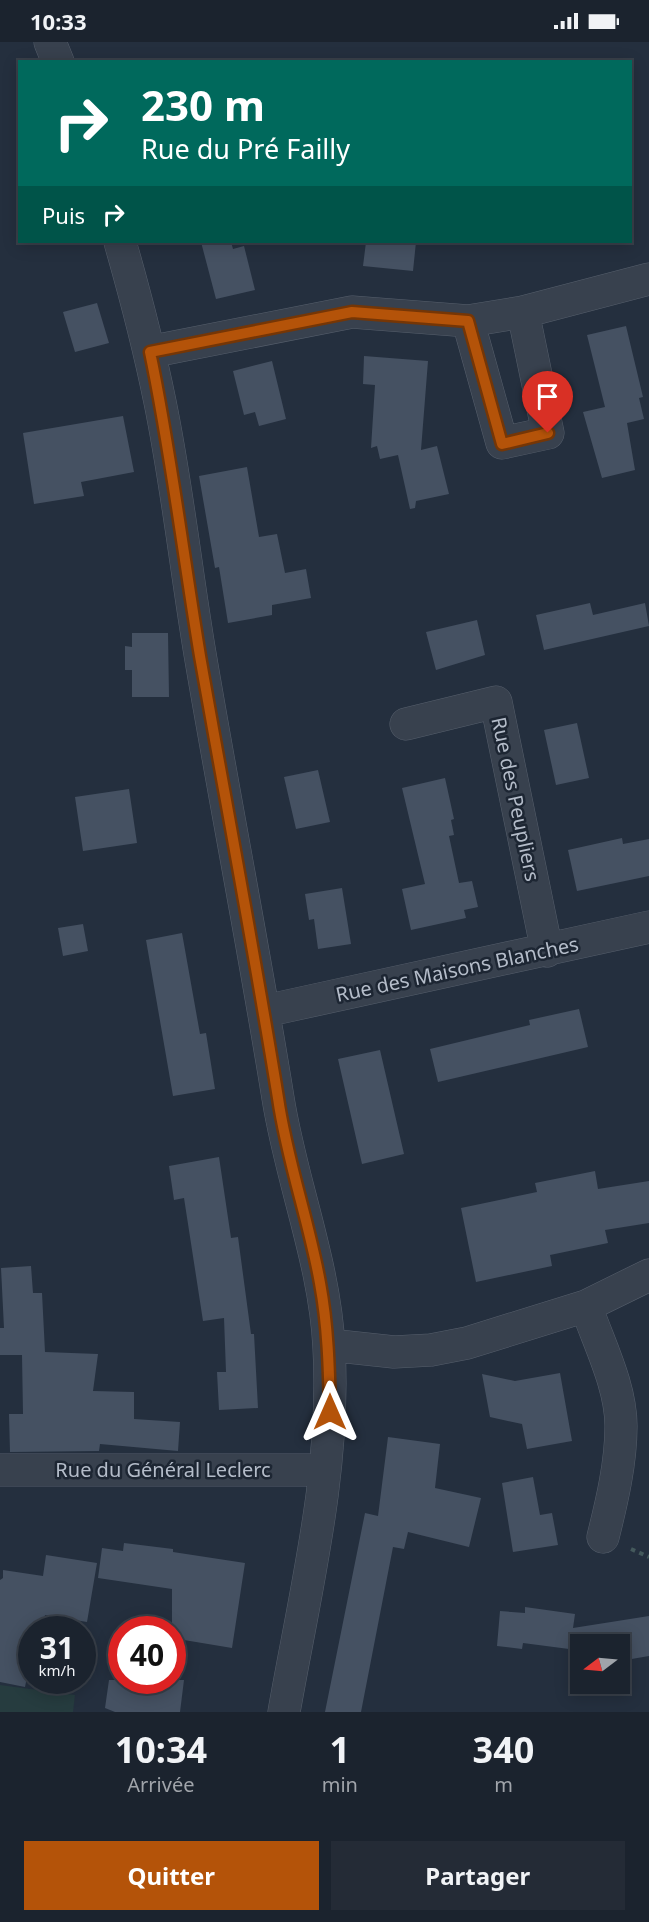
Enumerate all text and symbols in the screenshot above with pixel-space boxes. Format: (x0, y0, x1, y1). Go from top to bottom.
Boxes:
text: 10:33 (30, 6, 87, 36)
text: 230 m (141, 76, 265, 133)
icon: right (42, 84, 120, 162)
text: Rue du Pré Failly (141, 130, 350, 167)
icon: right (97, 198, 130, 231)
text: Puis (42, 200, 85, 230)
pin (522, 371, 573, 433)
icon: arrive (531, 380, 564, 413)
street label: Rue des Peupliers (485, 714, 547, 884)
street label: Rue des Maisons Blanches (333, 930, 581, 1008)
position arrow (298, 1380, 362, 1444)
street label: Rue du Général Leclerc (55, 1456, 271, 1483)
speed limit sign: 40 (108, 1616, 186, 1694)
text: 31 (40, 1627, 74, 1668)
north arrow (570, 1634, 630, 1694)
map controls (570, 1634, 630, 1694)
text: km/h (39, 1660, 75, 1680)
text: 10:34 (115, 1725, 207, 1774)
text: 1 (330, 1725, 350, 1774)
text: 340 (473, 1725, 534, 1774)
text: Arrivée (127, 1771, 194, 1798)
text: min (322, 1771, 358, 1798)
text: m (494, 1771, 513, 1798)
button: Quitter (24, 1841, 319, 1910)
button: Partager (331, 1841, 625, 1910)

